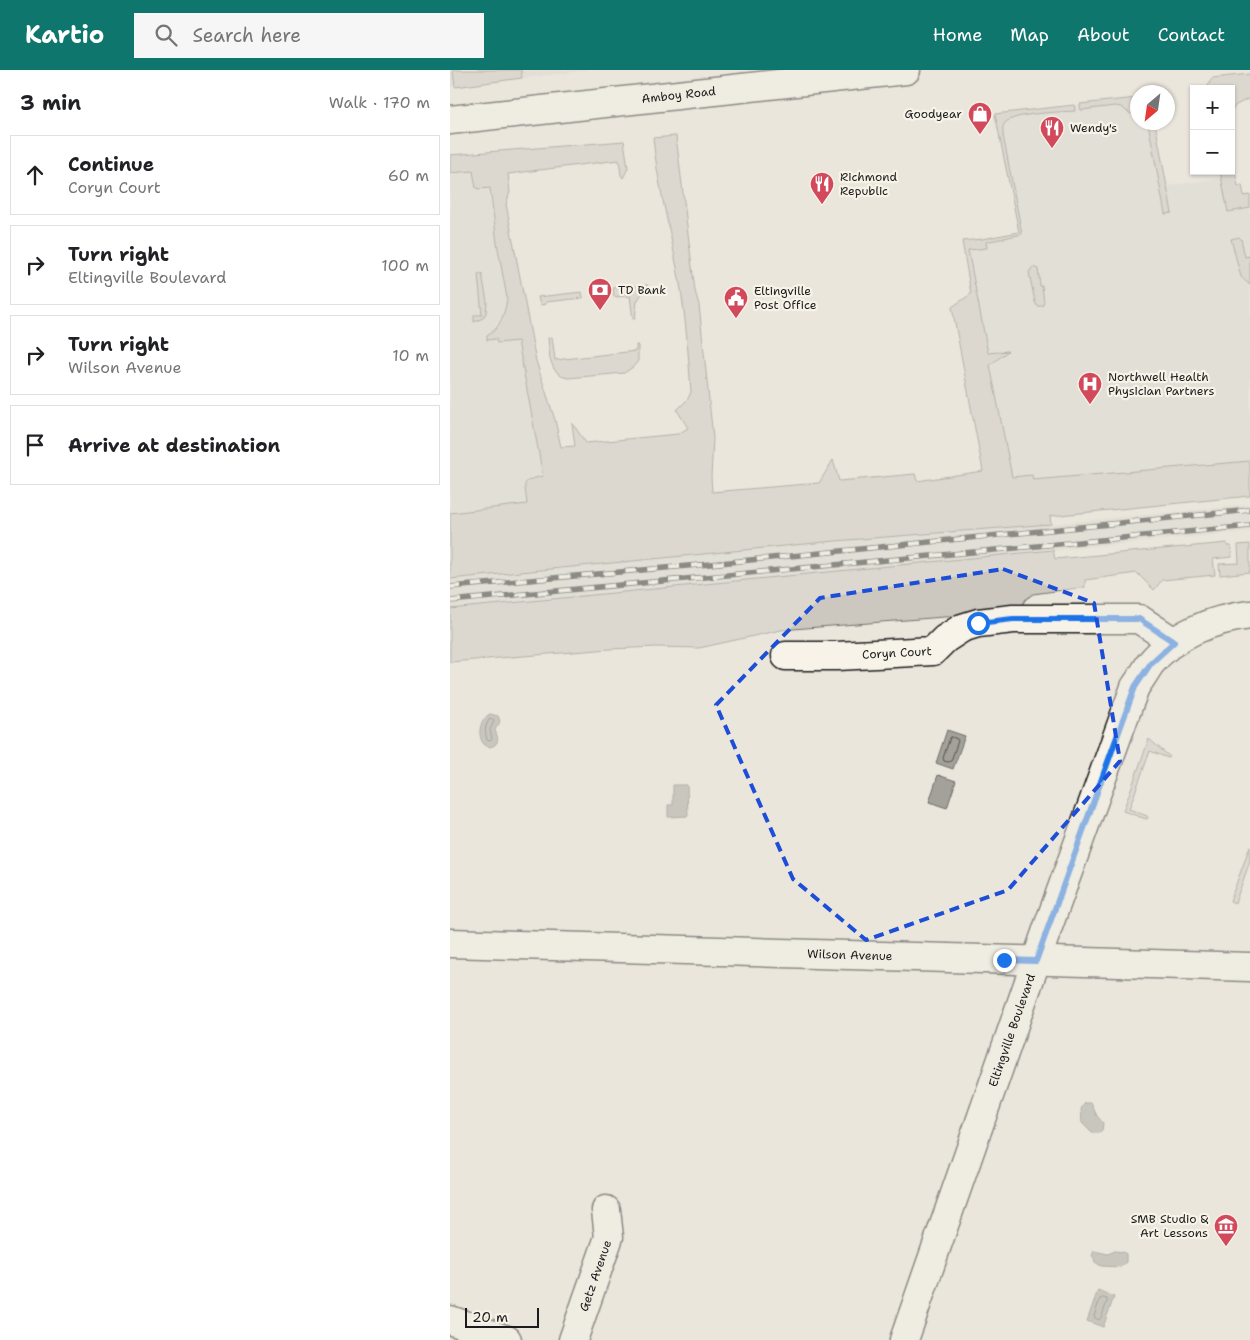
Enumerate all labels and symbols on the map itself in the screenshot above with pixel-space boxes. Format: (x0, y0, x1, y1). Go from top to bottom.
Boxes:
street label: Amboy Road (641, 83, 717, 107)
north arrow (1130, 85, 1175, 130)
shop icon: Goodyear (967, 101, 993, 135)
place label: Goodyear (904, 106, 962, 122)
restaurant icon: Wendy's (1039, 115, 1065, 149)
place label: Wendy's (1070, 120, 1117, 136)
place label: Richmond Republic (840, 169, 898, 199)
restaurant icon: Richmond Republic (809, 171, 835, 205)
bank icon: TD Bank (587, 277, 613, 311)
place label: TD Bank (618, 282, 666, 298)
place label: Eltingville Post Office (754, 283, 817, 313)
public building icon: Eltingville Post Office (723, 285, 749, 319)
place label: Northwell Health Physician Partners (1108, 369, 1214, 399)
hospital icon: Northwell Health Physician Partners (1077, 371, 1103, 405)
route start (967, 612, 990, 635)
street label: Coryn Court (862, 643, 932, 663)
street label: Wilson Avenue (807, 946, 893, 964)
route end (993, 949, 1016, 972)
street label: Eltingville Boulevard (985, 971, 1039, 1089)
place label: SMB Studio & Art Lessons (1131, 1211, 1209, 1241)
museum icon: SMB Studio & Art Lessons (1213, 1213, 1239, 1247)
street label: Getz Avenue (576, 1238, 615, 1314)
scale bar (465, 1305, 539, 1328)

